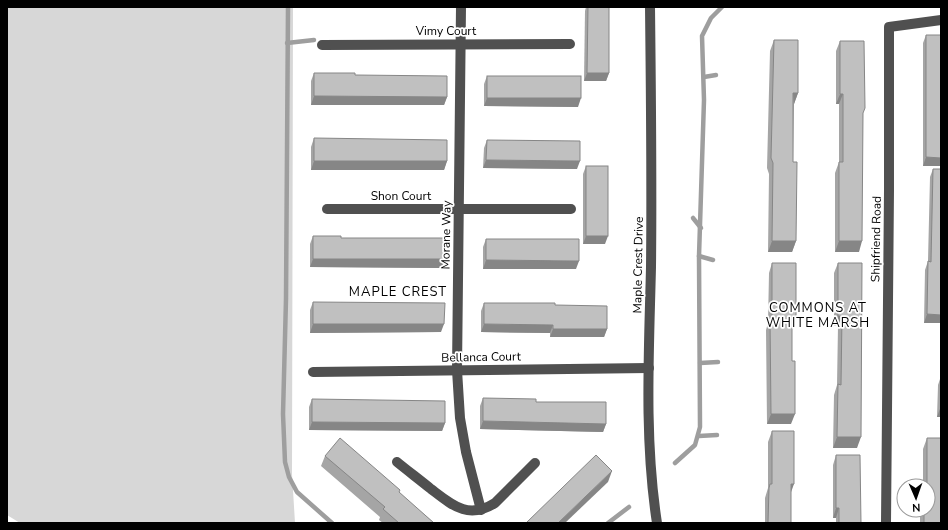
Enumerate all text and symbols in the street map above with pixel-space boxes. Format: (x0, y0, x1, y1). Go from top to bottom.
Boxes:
street label: Vimy Court (415, 23, 477, 39)
street label: Shon Court (371, 188, 432, 204)
street label: Shipfriend Road (867, 196, 885, 282)
street label: Morane Way (437, 200, 455, 270)
street label: Maple Crest Drive (629, 217, 647, 313)
district label: MAPLE CREST (349, 283, 447, 301)
district label: COMMONS AT WHITE MARSH (766, 299, 870, 332)
street label: Bellanca Court (441, 348, 522, 366)
north arrow (896, 478, 936, 518)
text: N (912, 500, 921, 515)

